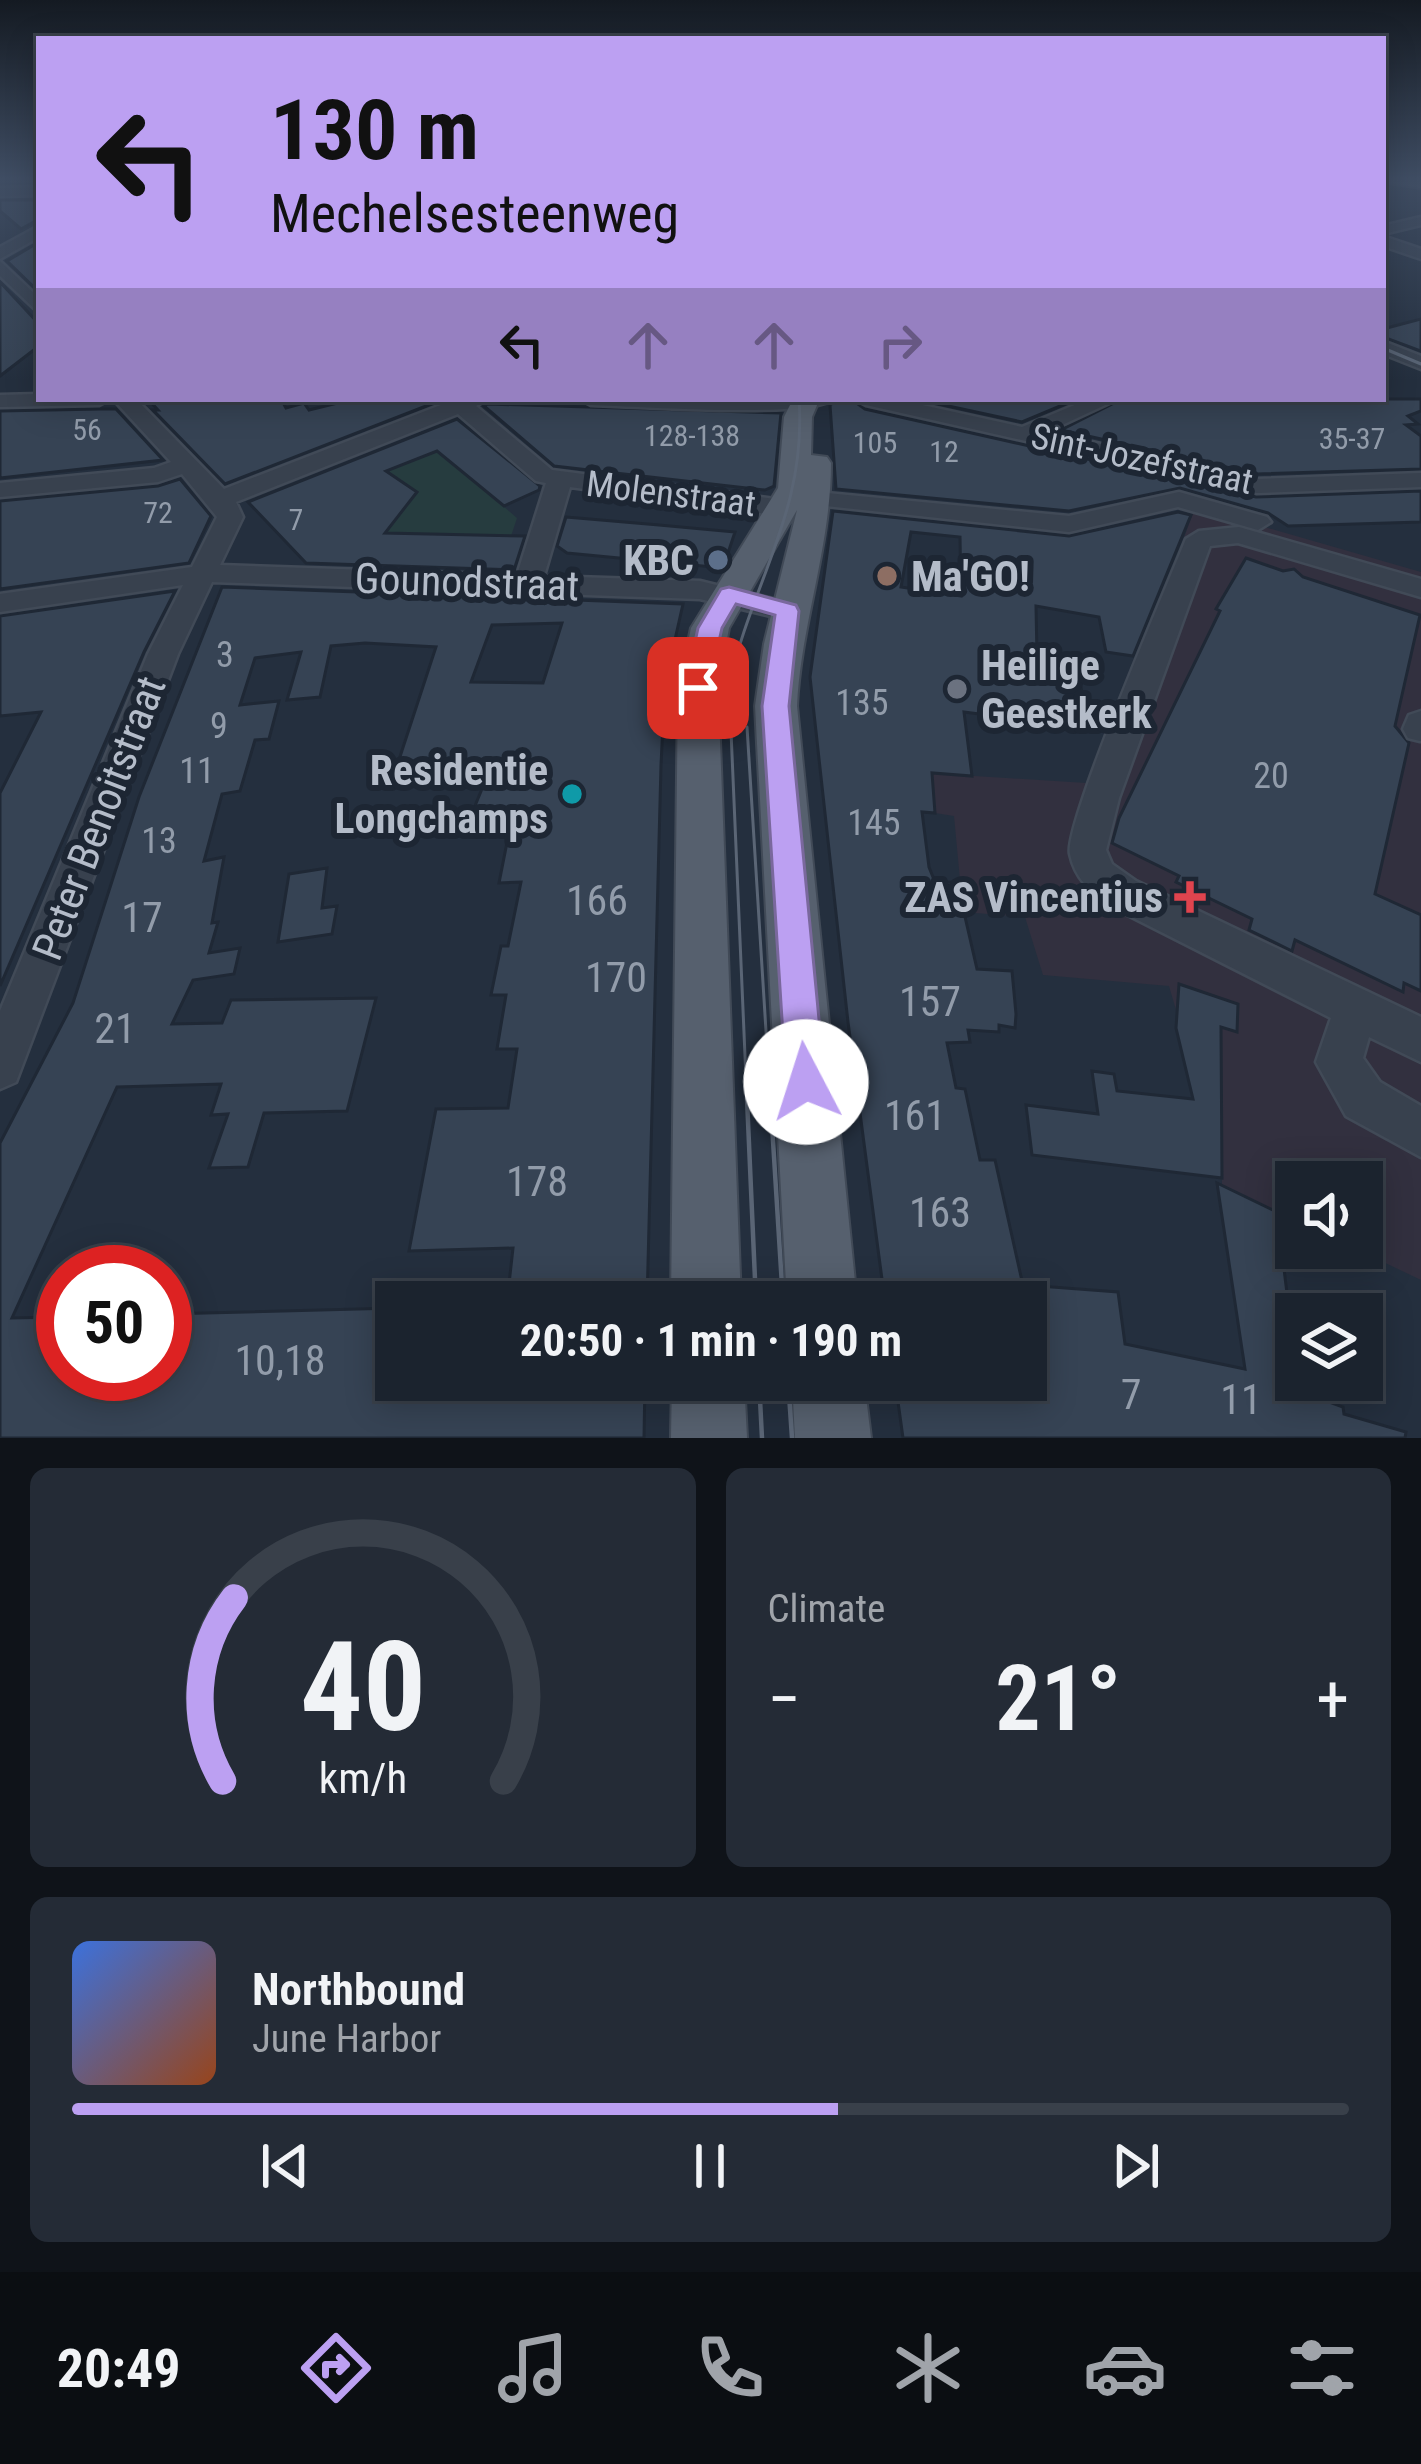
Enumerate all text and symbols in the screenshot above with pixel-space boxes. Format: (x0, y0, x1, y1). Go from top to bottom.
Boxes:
text: 130 m (270, 81, 479, 180)
icon: left (72, 84, 228, 240)
text: Mechelsesteenweg (270, 182, 679, 245)
icon: left (489, 312, 555, 378)
icon: ahead (615, 312, 681, 378)
icon: ahead (741, 312, 807, 378)
icon: right (867, 312, 933, 378)
house number: 56 (72, 412, 102, 447)
street label: Sint-Jozefstraat (1027, 415, 1257, 503)
house number: 128-138 (644, 418, 740, 453)
house number: 35-37 (1319, 421, 1385, 456)
house number: 105 (853, 425, 897, 460)
house number: 12 (929, 434, 959, 469)
street label: Molenstraat (584, 463, 758, 525)
house number: 72 (143, 495, 173, 530)
house number: 7 (289, 502, 303, 537)
place label: KBC (623, 536, 694, 585)
marker: KBC (705, 547, 731, 573)
place label: Ma'GO! (911, 552, 1030, 601)
street label: Gounodstraat (354, 554, 580, 610)
marker: Ma'GO! (874, 563, 900, 589)
house number: 3 (216, 634, 234, 676)
pin (647, 637, 749, 739)
place label: Heilige Geestkerk (981, 641, 1152, 738)
icon: arrive (665, 655, 731, 721)
street label: Peter Benoitstraat (22, 669, 176, 967)
marker: Heilige Geestkerk (944, 676, 970, 702)
house number: 135 (835, 682, 889, 724)
house number: 9 (210, 705, 228, 747)
place label: Residentie Longchamps (334, 746, 548, 843)
house number: 11 (179, 750, 215, 792)
house number: 20 (1253, 755, 1289, 797)
marker: Residentie Longchamps (559, 781, 585, 807)
house number: 145 (847, 802, 901, 844)
house number: 13 (141, 820, 177, 862)
place label: ZAS Vincentius (904, 873, 1163, 922)
house number: 166 (566, 876, 628, 925)
marker: ZAS Vincentius (1174, 881, 1206, 913)
house number: 17 (121, 893, 163, 942)
house number: 170 (585, 953, 647, 1002)
house number: 157 (899, 977, 961, 1026)
house number: 21 (94, 1004, 136, 1053)
position arrow (743, 1019, 869, 1145)
house number: 161 (884, 1091, 946, 1140)
house number: 178 (506, 1157, 568, 1206)
map controls (1275, 1161, 1383, 1401)
button: sound (1275, 1161, 1383, 1269)
house number: 163 (909, 1188, 971, 1237)
speed limit sign: 50 (36, 1245, 192, 1401)
button: layers (1275, 1293, 1383, 1401)
text: 20:50 · 1 min · 190 m (520, 1314, 902, 1367)
house number: 10,18 (234, 1336, 326, 1385)
house number: 7 (1121, 1370, 1141, 1419)
house number: 11 (1220, 1375, 1262, 1424)
text: Climate (768, 1586, 885, 1632)
text: 40 (300, 1614, 426, 1760)
text: 21° (995, 1647, 1121, 1752)
text: − (768, 1661, 801, 1738)
text: + (1316, 1661, 1349, 1738)
text: km/h (319, 1752, 407, 1802)
text: Northbound (252, 1963, 465, 2016)
text: June Harbor (252, 2016, 441, 2062)
icon: previous (252, 2133, 318, 2199)
icon: pause (677, 2133, 743, 2199)
icon: next (1103, 2133, 1169, 2199)
icon: directions (294, 2326, 378, 2410)
icon: music (491, 2326, 575, 2410)
icon: phone (688, 2326, 772, 2410)
icon: climate (886, 2326, 970, 2410)
icon: car (1083, 2326, 1167, 2410)
icon: filters (1280, 2326, 1364, 2410)
text: 20:49 (57, 2337, 181, 2400)

